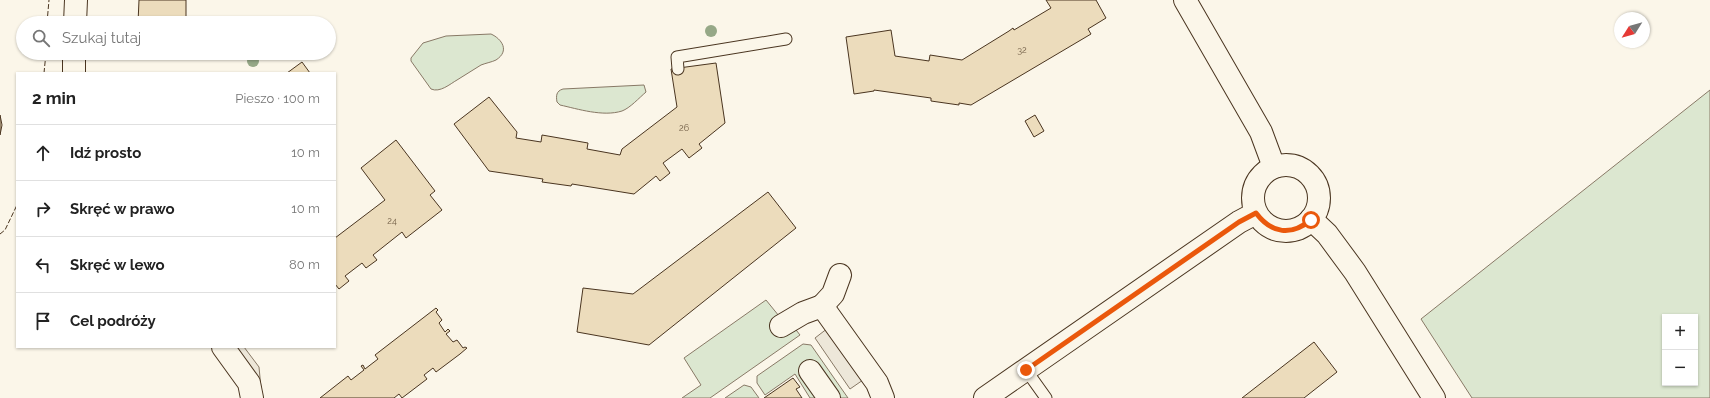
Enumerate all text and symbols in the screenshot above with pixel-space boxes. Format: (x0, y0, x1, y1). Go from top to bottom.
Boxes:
north arrow (1614, 12, 1650, 48)
search box (16, 16, 336, 60)
icon: search (30, 27, 52, 49)
text: Szukaj tutaj (62, 29, 141, 47)
house number: 32 (1017, 45, 1027, 55)
text: 2 min (32, 88, 76, 108)
text: Pieszo · 100 m (235, 91, 320, 106)
house number: 26 (679, 123, 690, 133)
icon: ahead (32, 142, 54, 164)
text: Idź prosto (70, 144, 141, 162)
text: 10 m (291, 145, 320, 160)
icon: right (32, 198, 54, 220)
text: Skręć w prawo (70, 200, 175, 218)
text: 10 m (291, 201, 320, 216)
route start (1302, 211, 1320, 229)
house number: 24 (387, 216, 397, 226)
icon: left (32, 254, 54, 276)
text: Skręć w lewo (70, 256, 165, 274)
text: 80 m (289, 257, 320, 272)
icon: arrive (32, 310, 54, 332)
text: Cel podróży (70, 312, 156, 330)
map controls (1662, 314, 1698, 386)
button: + (1662, 314, 1698, 350)
button: − (1662, 350, 1698, 386)
route end (1017, 361, 1035, 379)

